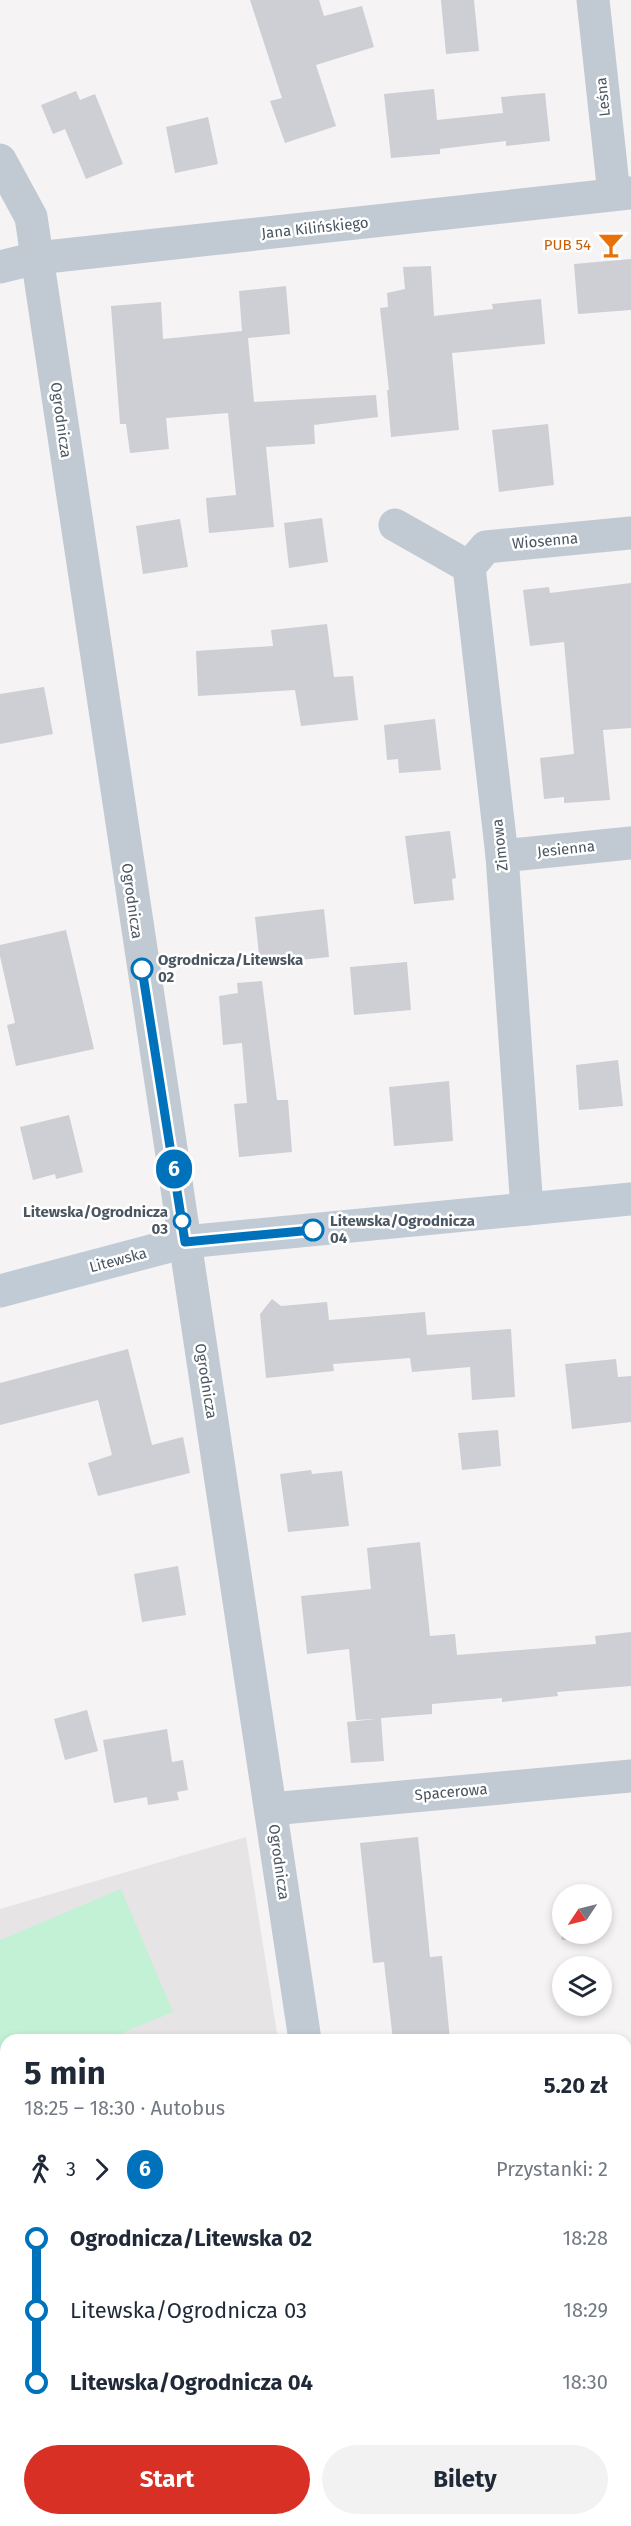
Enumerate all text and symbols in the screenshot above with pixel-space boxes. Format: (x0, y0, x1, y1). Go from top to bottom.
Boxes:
street label: Leśna (592, 77, 614, 117)
street label: Jana Kilińskiego (261, 213, 369, 243)
bar icon: PUB 54 (596, 230, 626, 260)
place label: PUB 54 (544, 236, 591, 254)
street label: Ogrodnicza (47, 381, 75, 459)
street label: Wiosenna (511, 529, 579, 553)
street label: Zimowa (488, 818, 512, 872)
street label: Jesienna (536, 837, 596, 861)
street label: Ogrodnicza (118, 862, 146, 940)
place label: Ogrodnicza/Litewska 02 (158, 951, 303, 986)
marker: Ogrodnicza/Litewska 02 (131, 958, 153, 980)
line badge: 6 (154, 1150, 194, 1188)
text: 6 (168, 1156, 180, 1182)
place label: Litewska/Ogrodnicza 03 (23, 1203, 168, 1238)
marker: Litewska/Ogrodnicza 03 (173, 1212, 191, 1230)
place label: Litewska/Ogrodnicza 04 (330, 1212, 475, 1247)
marker: Litewska/Ogrodnicza 04 (302, 1219, 324, 1241)
street label: Litewska (87, 1244, 149, 1276)
street label: Ogrodnicza (191, 1342, 221, 1420)
street label: Spacerowa (414, 1780, 488, 1804)
street label: Ogrodnicza (265, 1823, 293, 1901)
north arrow (552, 1884, 612, 1944)
map controls (552, 1884, 612, 2016)
button: layers (552, 1956, 612, 2016)
text: 5 min (24, 2053, 106, 2093)
text: 5.20 zł (544, 2072, 608, 2099)
text: 18:25 – 18:30 · Autobus (24, 2096, 225, 2120)
icon: walk (24, 2153, 57, 2186)
icon: forward (85, 2153, 118, 2186)
text: 6 (139, 2156, 151, 2182)
text: 3 (66, 2157, 76, 2181)
text: Przystanki: 2 (496, 2157, 608, 2181)
text: Ogrodnicza/Litewska 02 (70, 2225, 312, 2252)
text: 18:28 (563, 2226, 608, 2250)
text: Litewska/Ogrodnicza 03 (70, 2297, 307, 2324)
text: 18:29 (563, 2298, 608, 2322)
text: Litewska/Ogrodnicza 04 (70, 2369, 313, 2396)
text: 18:30 (562, 2370, 608, 2394)
button: Start (24, 2445, 310, 2514)
button: Bilety (322, 2445, 608, 2514)

